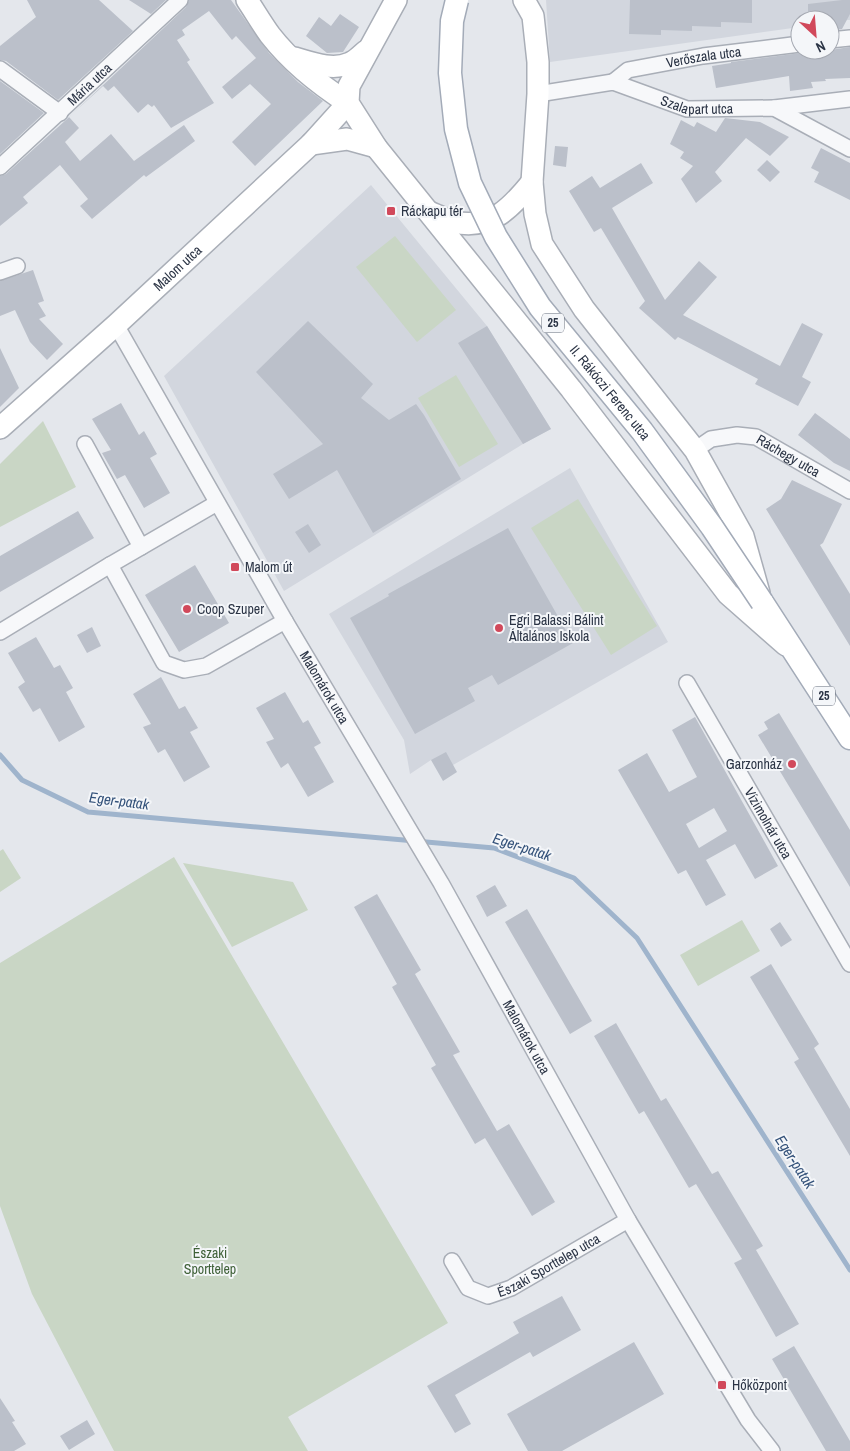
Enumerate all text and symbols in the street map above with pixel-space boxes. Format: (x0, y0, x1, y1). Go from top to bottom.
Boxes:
north arrow (790, 10, 840, 60)
text: N (813, 37, 828, 57)
street label: Verőszala utca (665, 42, 743, 72)
street label: Mária utca (63, 59, 116, 109)
street label: Szalapart utca (658, 91, 734, 118)
place label: Ráckapu tér (401, 202, 463, 220)
marker: Ráckapu tér (385, 205, 397, 217)
street label: Malom utca (150, 241, 206, 295)
road number: 25 (542, 314, 564, 332)
street label: II. Rákóczi Ferenc utca (566, 341, 655, 444)
street label: Ráchegy utca (753, 430, 824, 481)
place label: Malom út (245, 558, 292, 576)
marker: Malom út (229, 561, 241, 573)
place label: Coop Szuper (197, 600, 264, 618)
marker: Coop Szuper (181, 603, 193, 615)
place label: Egri Balassi Bálint Általános Iskola (508, 611, 603, 645)
marker: Egri Balassi Bálint Általános Iskola (493, 622, 505, 634)
street label: Malomárok utca (296, 648, 353, 728)
road number: 25 (813, 686, 835, 706)
place label: Garzonház (726, 755, 782, 773)
marker: Garzonház (786, 758, 798, 770)
street label: Vízimolnár utca (741, 784, 796, 863)
water label: Eger-patak (88, 786, 151, 815)
water label: Eger-patak (490, 827, 555, 866)
street label: Malomárok utca (499, 997, 555, 1078)
water label: Eger-patak (770, 1131, 821, 1193)
street label: Északi Sporttelep utca (495, 1229, 604, 1301)
park label: Északi Sporttelep (184, 1244, 236, 1278)
place label: Hőközpont (732, 1376, 787, 1394)
marker: Hőközpont (716, 1379, 728, 1391)

